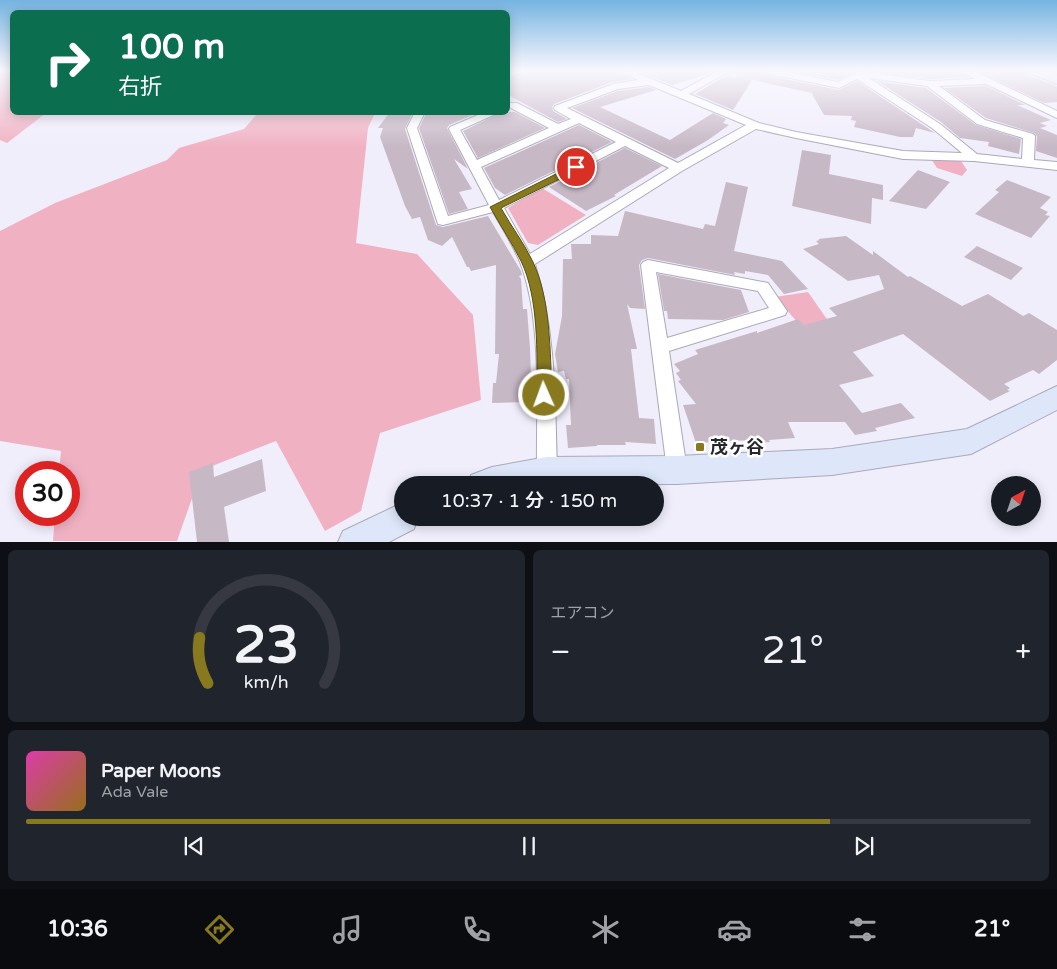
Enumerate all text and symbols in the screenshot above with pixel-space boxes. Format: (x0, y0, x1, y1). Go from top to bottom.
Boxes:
text: 100 m (118, 26, 225, 68)
icon: right (35, 30, 100, 95)
text: 右折 (118, 74, 162, 100)
pin (555, 146, 597, 188)
icon: arrive (562, 153, 590, 181)
position arrow (517, 368, 569, 420)
place label: 茂ヶ谷 (710, 436, 764, 458)
marker: 茂ヶ谷 (694, 441, 706, 453)
speed limit sign: 30 (15, 461, 80, 526)
north arrow (991, 476, 1041, 526)
map controls (991, 476, 1041, 526)
text: 10:37 · 1 分 · 150 m (441, 490, 617, 512)
text: エアコン (551, 603, 615, 623)
text: 23 (234, 614, 299, 677)
text: 21° (762, 628, 824, 674)
text: − (551, 635, 570, 669)
text: + (1015, 635, 1031, 669)
text: km/h (244, 672, 289, 693)
text: Paper Moons (101, 760, 221, 782)
text: Ada Vale (101, 782, 168, 802)
icon: previous (180, 832, 208, 860)
icon: pause (515, 832, 543, 860)
icon: next (850, 832, 878, 860)
icon: directions (202, 912, 237, 947)
icon: music (330, 912, 365, 947)
icon: phone (459, 912, 494, 947)
icon: climate (588, 912, 623, 947)
icon: car (717, 912, 752, 947)
icon: filters (845, 912, 880, 947)
text: 10:36 (47, 916, 108, 942)
text: 21° (974, 916, 1010, 942)

